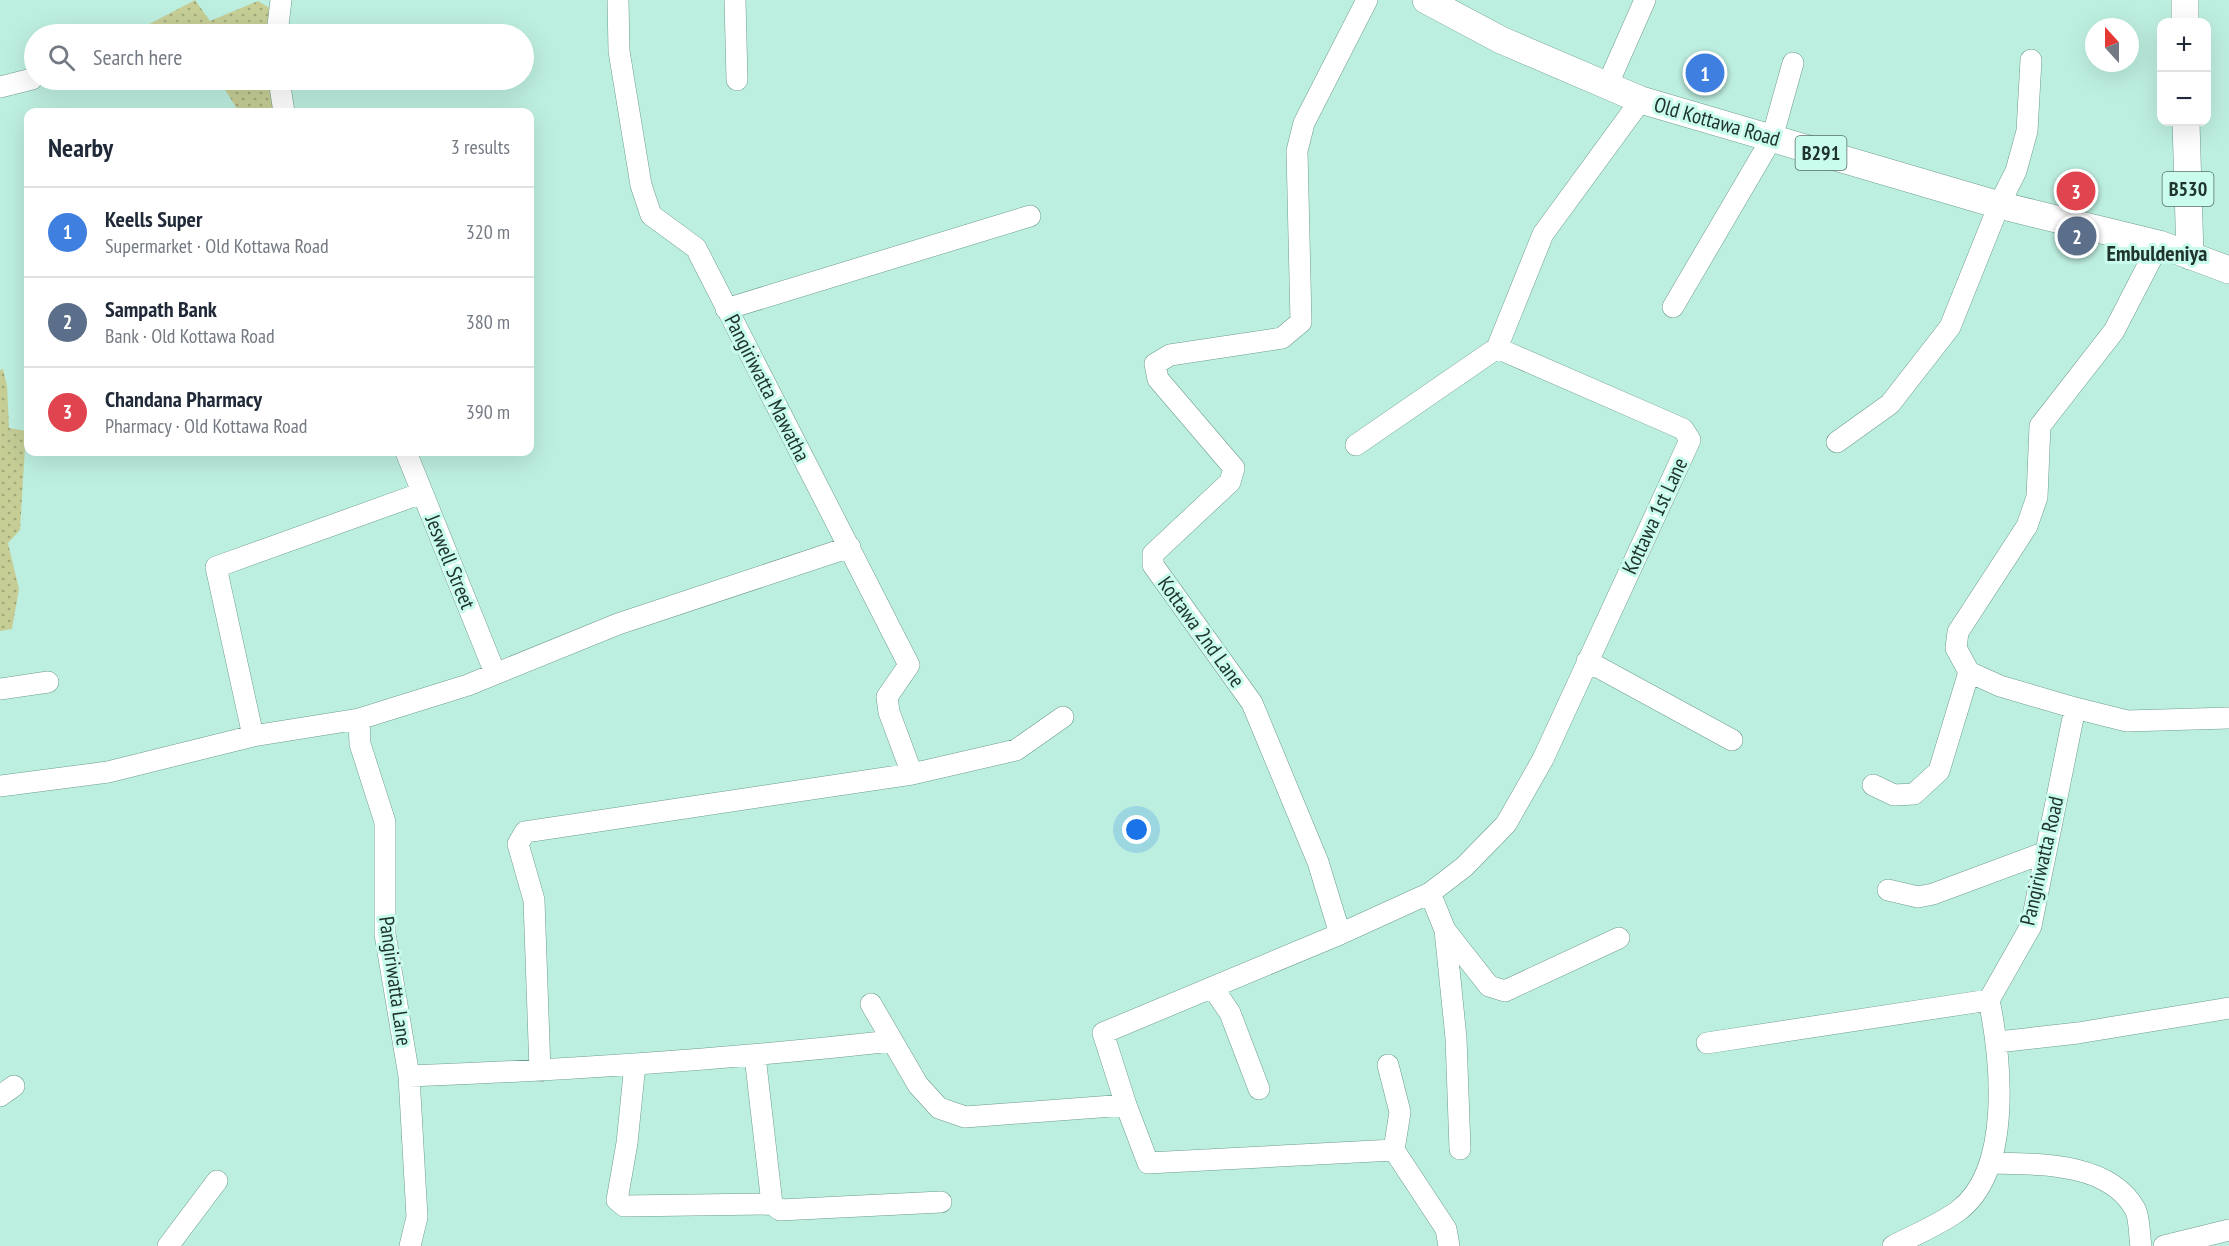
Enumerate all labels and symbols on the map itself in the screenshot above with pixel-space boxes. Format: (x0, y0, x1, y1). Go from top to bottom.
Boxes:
north arrow (2085, 18, 2139, 72)
pin: 1 (1686, 50, 1724, 96)
street label: Old Kottawa Road (1651, 91, 1783, 152)
road number: B291 (1796, 136, 1846, 170)
pin: 3 (2056, 168, 2096, 213)
road number: B530 (2162, 172, 2214, 206)
pin: 2 (2058, 214, 2096, 258)
district label: Embuldeniya (2107, 239, 2207, 267)
street label: Pangiriwatta Mawatha (719, 310, 816, 466)
street label: Kottawa 1st Lane (1616, 453, 1693, 578)
street label: Jeswell Street (419, 510, 482, 613)
street label: Kottawa 2nd Lane (1152, 571, 1251, 693)
street label: Pangiriwatta Road (2014, 794, 2069, 928)
your location (1122, 815, 1151, 844)
street label: Pangiriwatta Lane (373, 914, 418, 1047)

